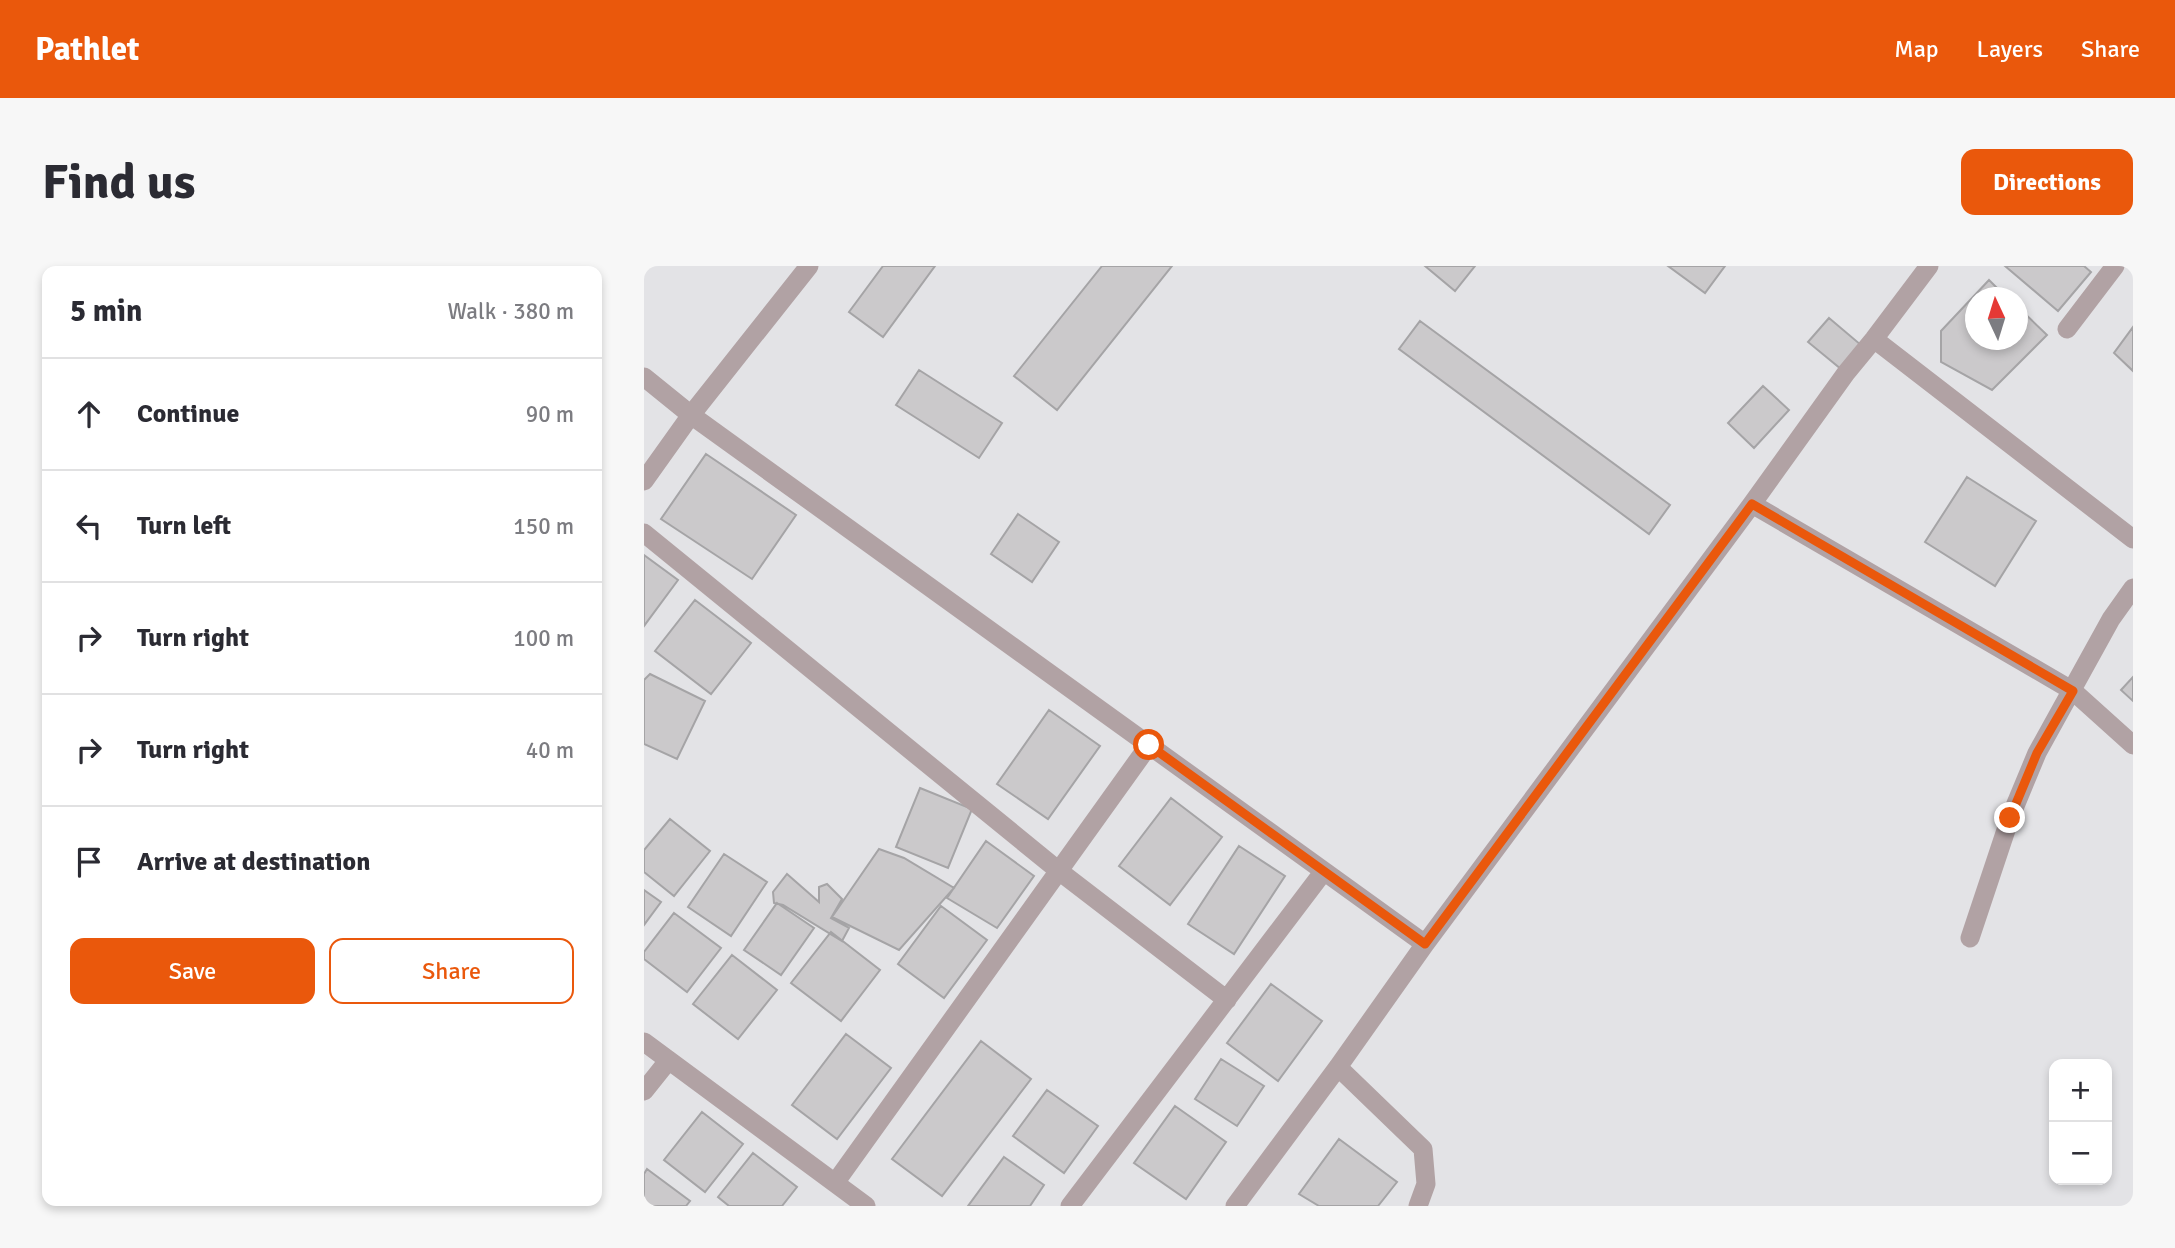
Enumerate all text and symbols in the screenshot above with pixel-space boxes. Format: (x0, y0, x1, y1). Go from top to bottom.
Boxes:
text: Pathlet (35, 29, 139, 70)
text: Map (1894, 34, 1939, 64)
text: Layers (1977, 34, 2043, 64)
text: Share (2081, 34, 2140, 64)
button: Directions (1961, 149, 2133, 215)
text: Find us (42, 152, 195, 212)
north arrow (1965, 287, 2028, 350)
text: 5 min (70, 293, 142, 330)
text: Walk · 380 m (448, 297, 574, 326)
icon: ahead (70, 395, 108, 433)
text: Continue (137, 398, 239, 430)
text: 90 m (526, 400, 574, 429)
icon: left (70, 507, 108, 545)
text: Turn left (137, 510, 231, 542)
text: 150 m (513, 512, 574, 541)
icon: right (70, 619, 108, 657)
text: Turn right (137, 622, 249, 654)
text: 100 m (513, 624, 574, 653)
route start (1133, 729, 1164, 760)
icon: right (70, 731, 108, 769)
text: Turn right (137, 734, 249, 766)
text: 40 m (526, 736, 574, 765)
route end (1994, 802, 2025, 833)
icon: arrive (70, 843, 108, 881)
text: Arrive at destination (137, 846, 370, 878)
button: Save (70, 938, 315, 1004)
button: Share (329, 938, 574, 1004)
map controls (2049, 1059, 2112, 1185)
button: + (2049, 1059, 2112, 1122)
button: − (2049, 1122, 2112, 1185)

